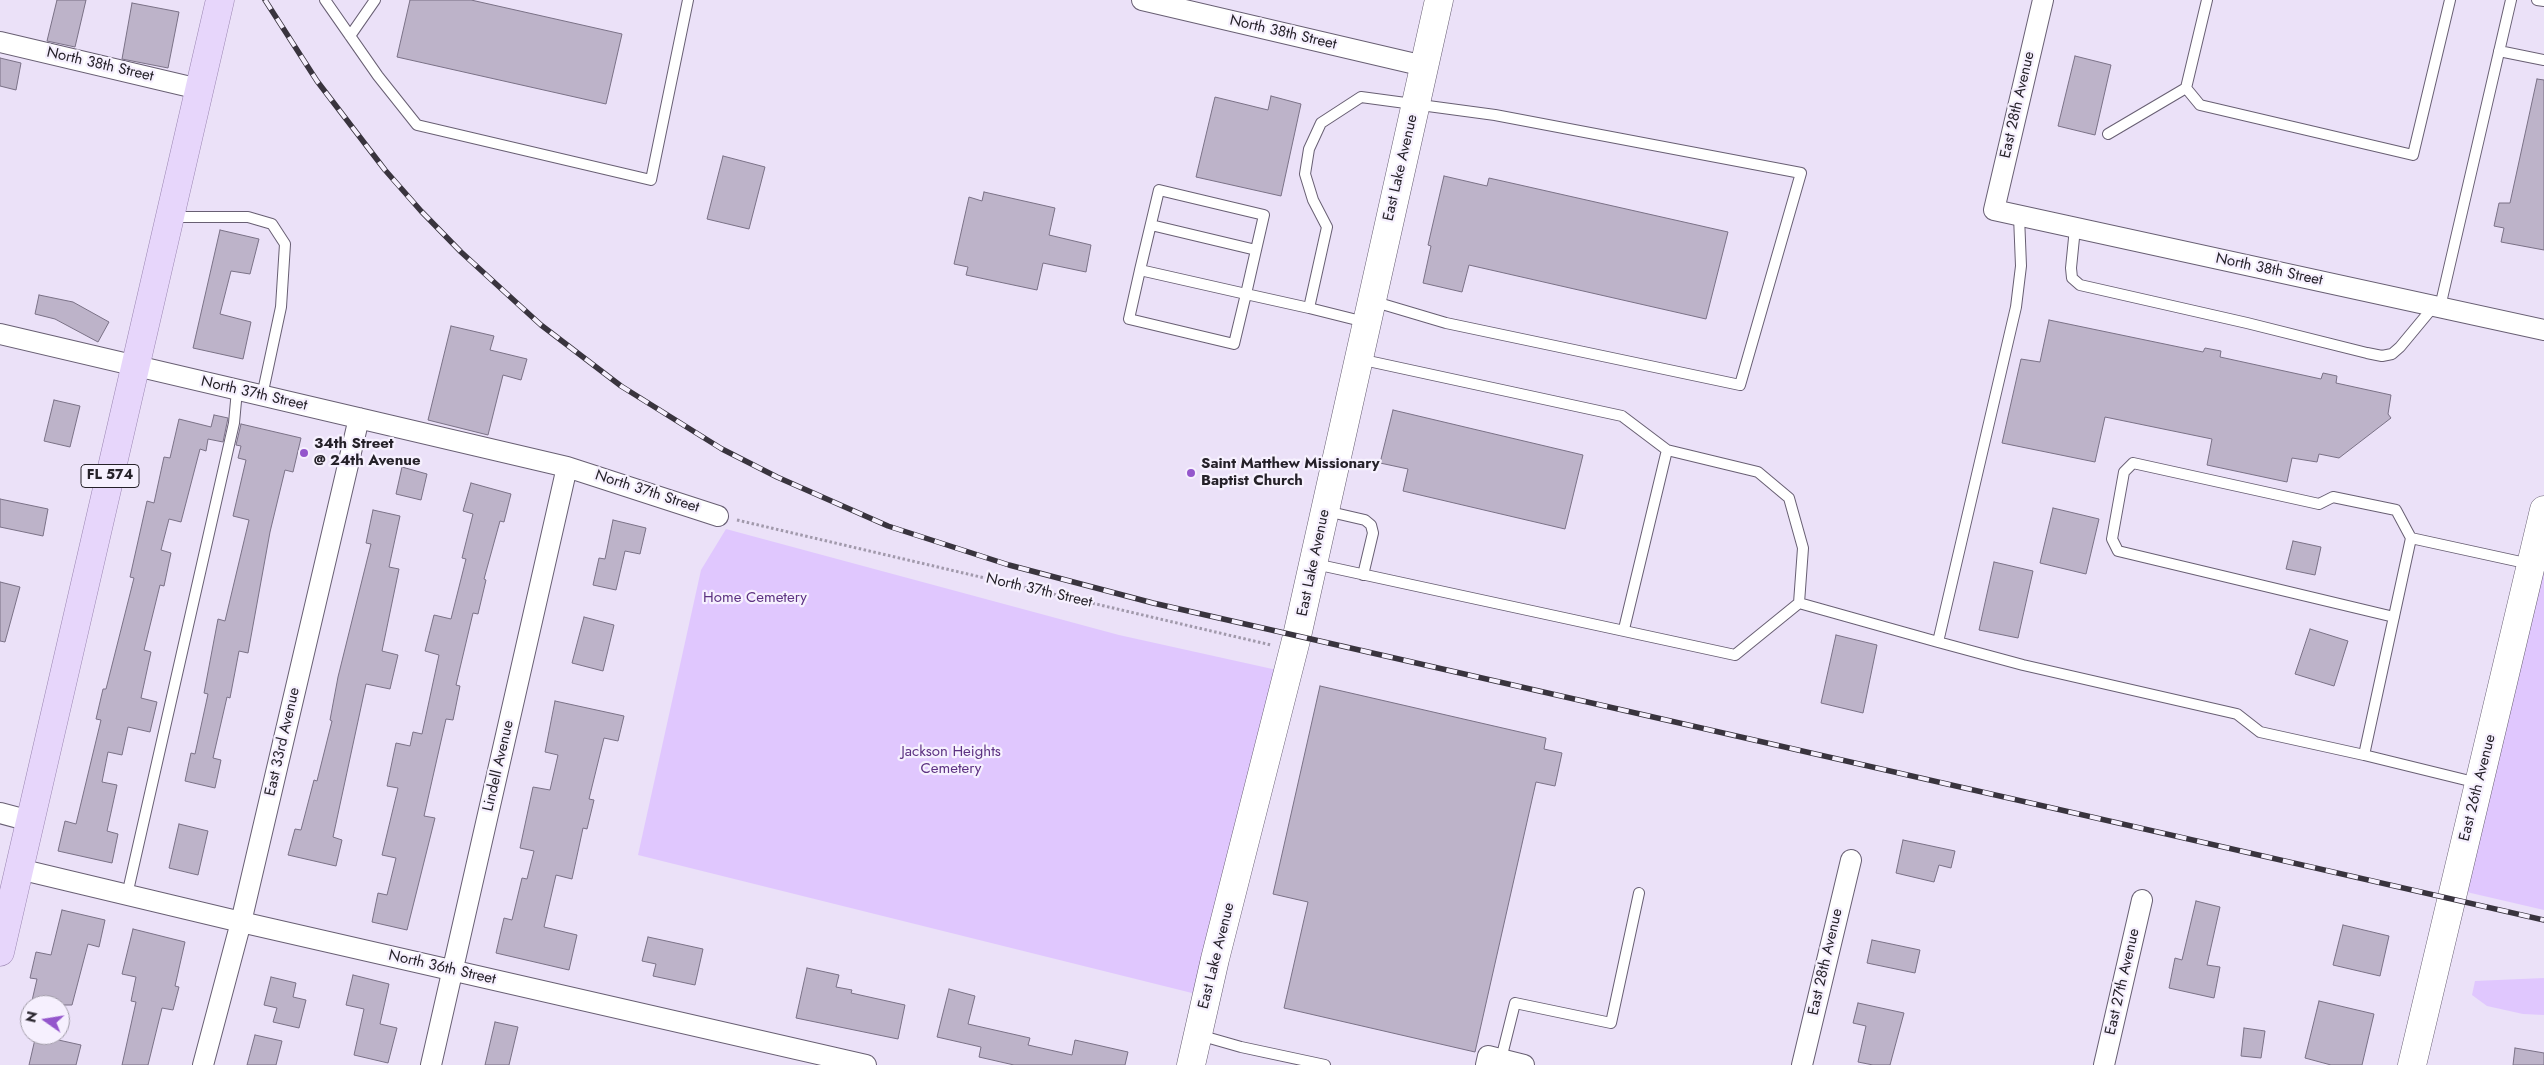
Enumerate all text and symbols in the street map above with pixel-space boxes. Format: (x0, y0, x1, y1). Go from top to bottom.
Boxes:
street label: North 38th Street (1228, 12, 1338, 54)
street label: North 38th Street (45, 44, 155, 86)
street label: East 28th Avenue (1997, 50, 2039, 160)
street label: East Lake Avenue (1380, 113, 1422, 223)
street label: North 38th Street (2214, 250, 2324, 290)
street label: North 37th Street (199, 373, 309, 415)
place label: 34th Street @ 24th Avenue (314, 435, 421, 470)
marker: 34th Street @ 24th Avenue (298, 447, 310, 459)
place label: Saint Matthew Missionary Baptist Church (1201, 455, 1380, 490)
road number: FL 574 (81, 464, 139, 488)
street label: North 37th Street (593, 467, 701, 517)
marker: Saint Matthew Missionary Baptist Church (1185, 467, 1197, 479)
street label: East Lake Avenue (1294, 508, 1334, 618)
street label: North 37th Street (984, 570, 1094, 612)
park label: Home Cemetery (703, 589, 807, 607)
street label: East 33rd Avenue (262, 686, 304, 798)
street label: Lindell Avenue (480, 719, 518, 813)
street label: East 26th Avenue (2456, 733, 2500, 843)
park label: Jackson Heights Cemetery (901, 743, 1001, 778)
street label: East Lake Avenue (1195, 901, 1239, 1011)
street label: East 28th Avenue (1805, 907, 1847, 1017)
street label: East 27th Avenue (2102, 927, 2144, 1037)
street label: North 36th Street (387, 947, 497, 989)
north arrow (20, 995, 70, 1045)
text: N (20, 1009, 42, 1025)

